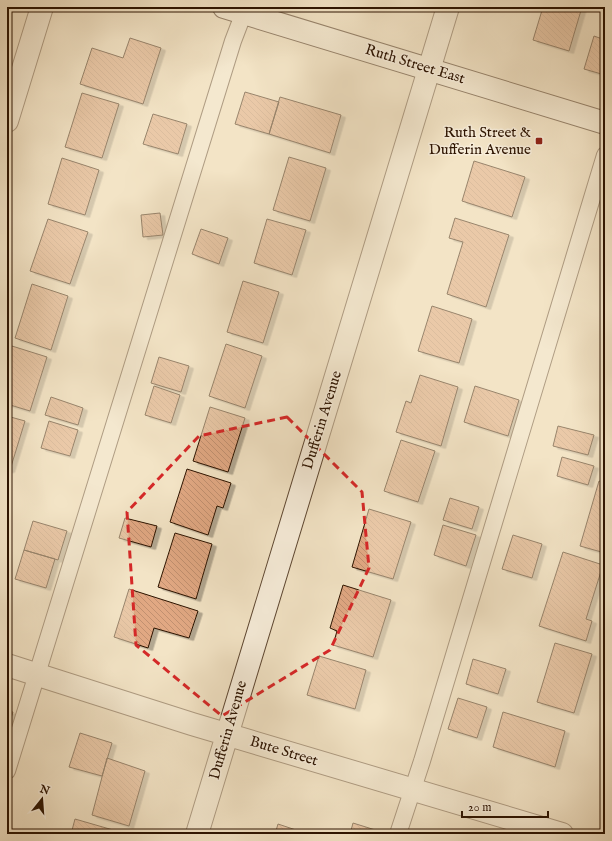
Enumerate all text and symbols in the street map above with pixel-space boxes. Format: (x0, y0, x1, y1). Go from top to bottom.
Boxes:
street label: Ruth Street East (363, 40, 467, 88)
place label: Ruth Street & Dufferin Avenue (429, 123, 531, 159)
marker: Ruth Street & Dufferin Avenue (534, 136, 544, 146)
street label: Dufferin Avenue (298, 368, 346, 472)
street label: Dufferin Avenue (205, 678, 251, 782)
street label: Bute Street (248, 732, 320, 770)
north arrow (22, 779, 62, 819)
text: N (37, 782, 52, 799)
scale bar (462, 793, 548, 819)
text: 20 m (468, 800, 491, 815)

